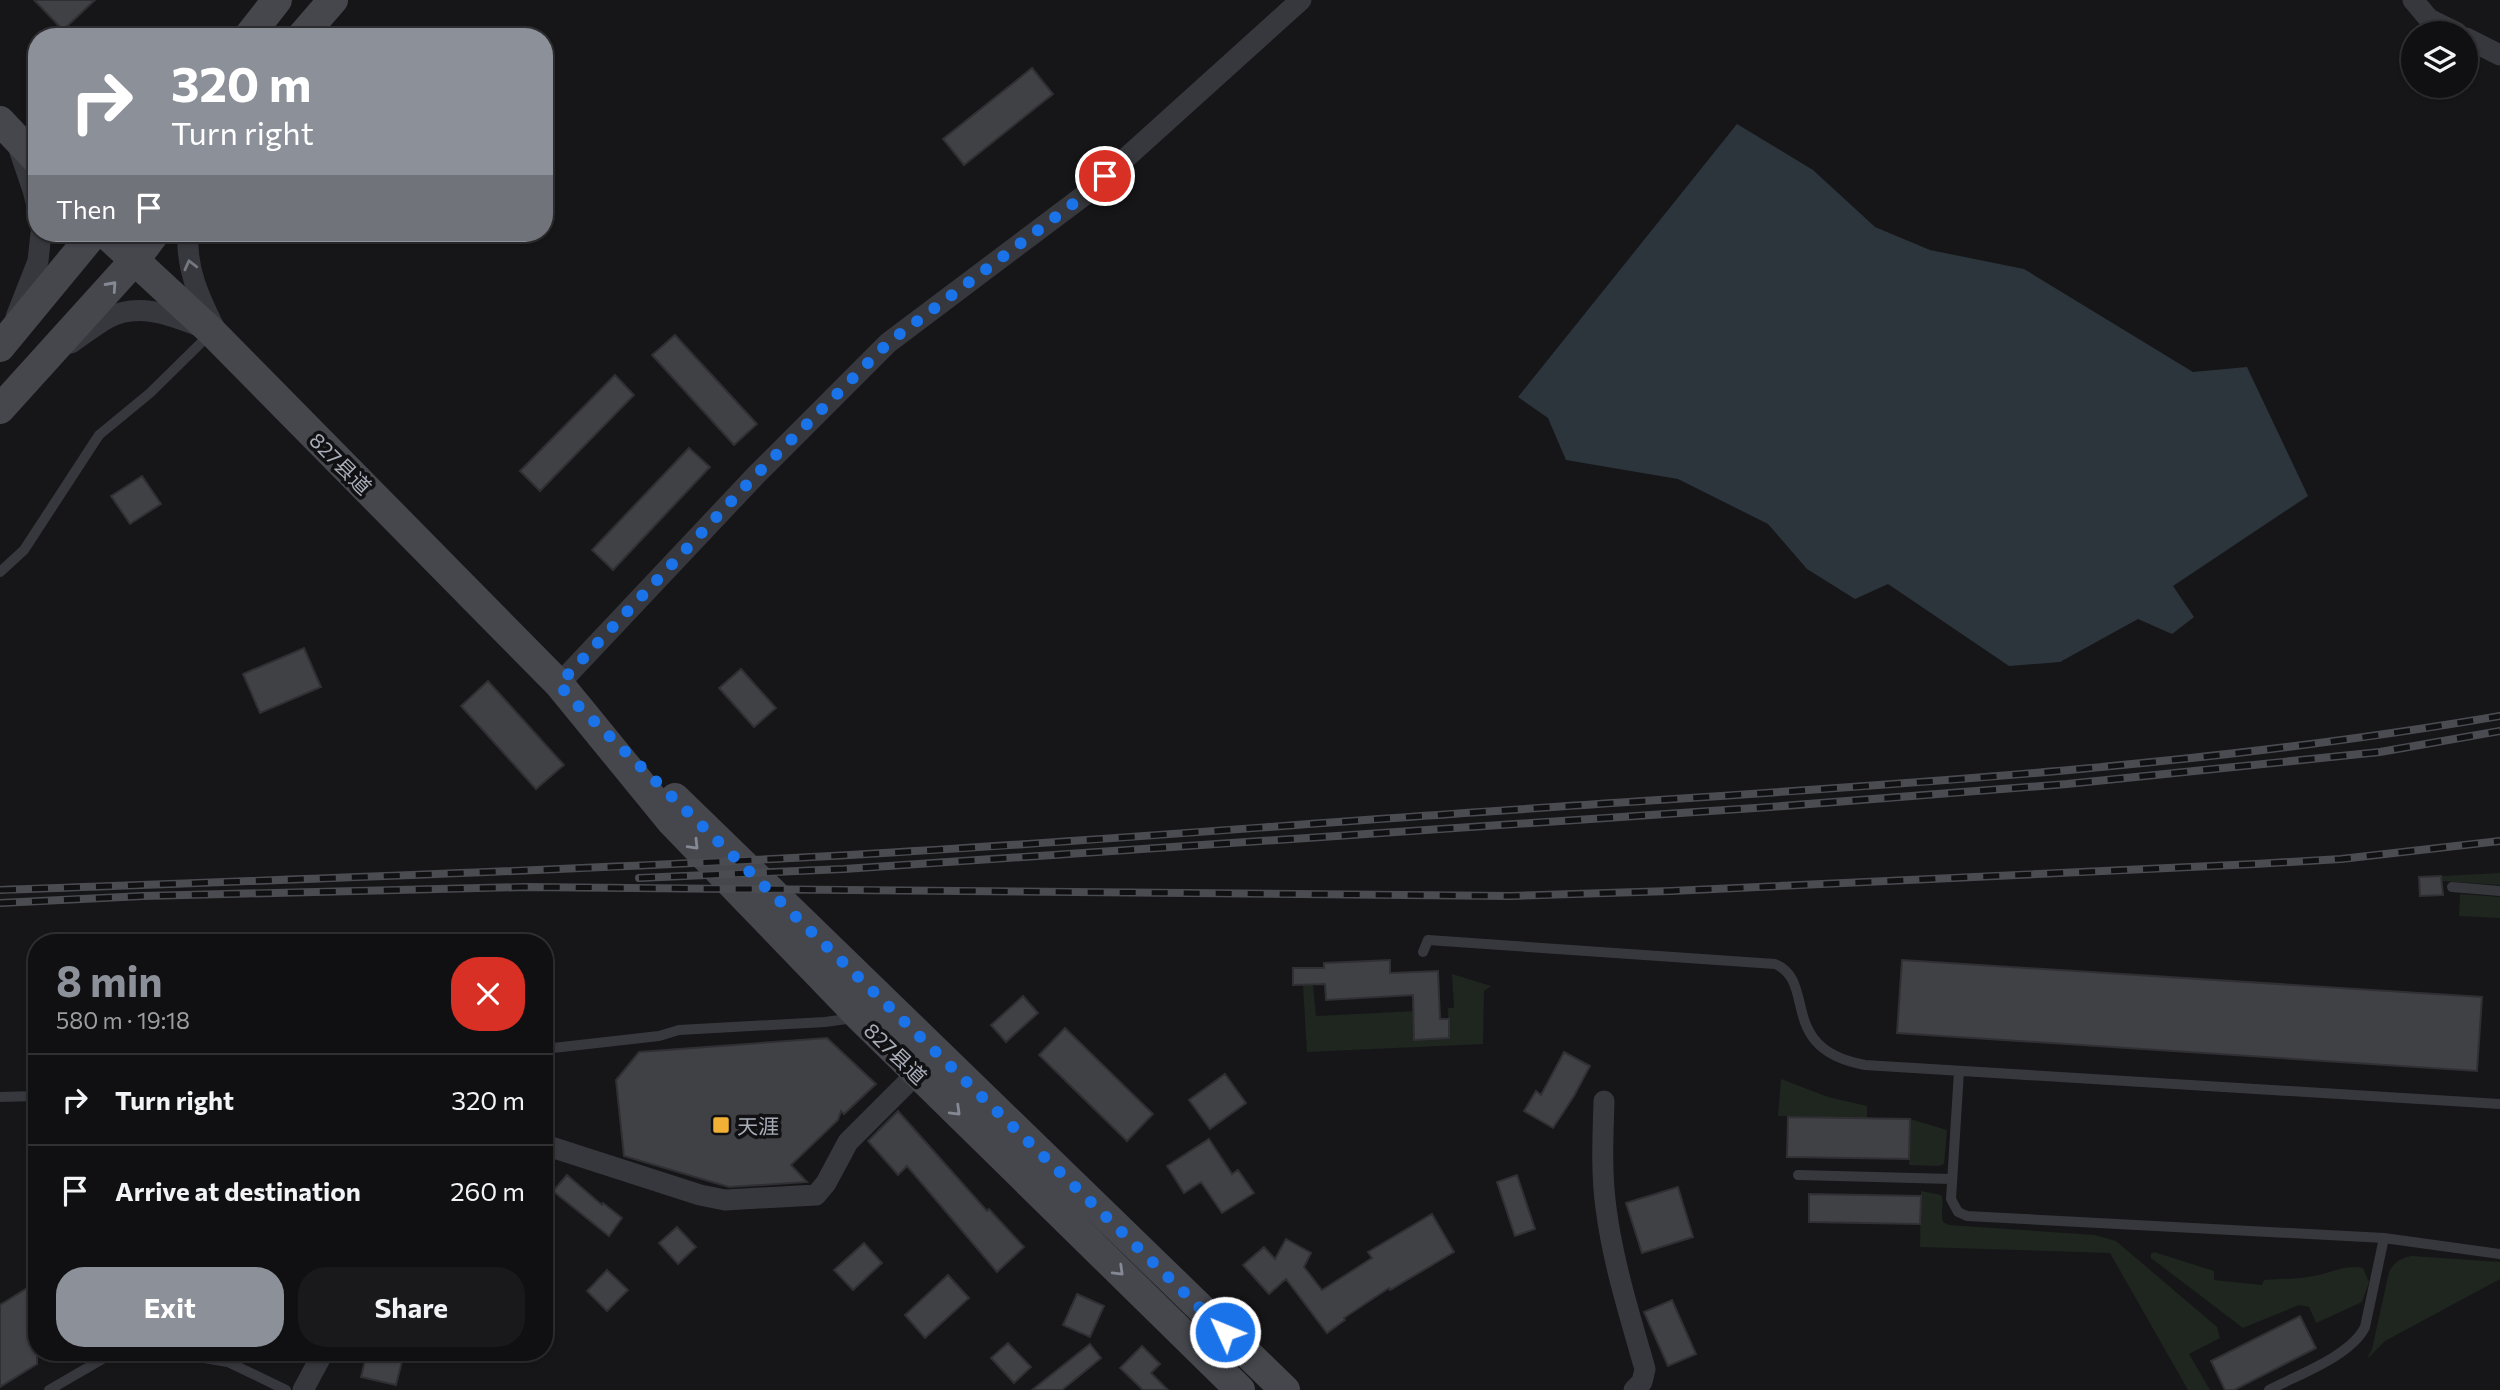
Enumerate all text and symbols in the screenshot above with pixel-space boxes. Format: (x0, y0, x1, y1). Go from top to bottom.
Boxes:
map controls (2401, 21, 2478, 98)
button: layers (2401, 21, 2478, 98)
text: 320 m (171, 52, 312, 112)
icon: right (56, 56, 147, 147)
text: Turn right (171, 112, 314, 152)
pin (1075, 146, 1135, 206)
icon: arrive (1086, 157, 1124, 195)
icon: arrive (130, 189, 168, 227)
text: Then (56, 193, 116, 224)
one-way arrow (184, 260, 198, 272)
one-way arrow (104, 281, 116, 294)
street label: 827县道 (305, 427, 377, 499)
one-way arrow (685, 836, 698, 849)
text: 8 min (56, 954, 163, 1006)
button: close (451, 957, 525, 1031)
text: 580 m · 19:18 (56, 1006, 190, 1034)
street label: 827县道 (859, 1017, 933, 1089)
icon: right (56, 1081, 94, 1119)
text: Turn right (115, 1084, 234, 1115)
text: 320 m (451, 1084, 525, 1115)
one-way arrow (948, 1103, 961, 1116)
place label: 天涯 (737, 1113, 779, 1138)
marker: 天涯 (711, 1115, 731, 1135)
icon: arrive (56, 1172, 94, 1210)
text: Arrive at destination (115, 1175, 361, 1206)
text: 260 m (450, 1175, 525, 1206)
one-way arrow (1110, 1262, 1123, 1275)
button: Exit (56, 1267, 284, 1347)
button: Share (298, 1267, 525, 1347)
position arrow (1188, 1295, 1262, 1369)

